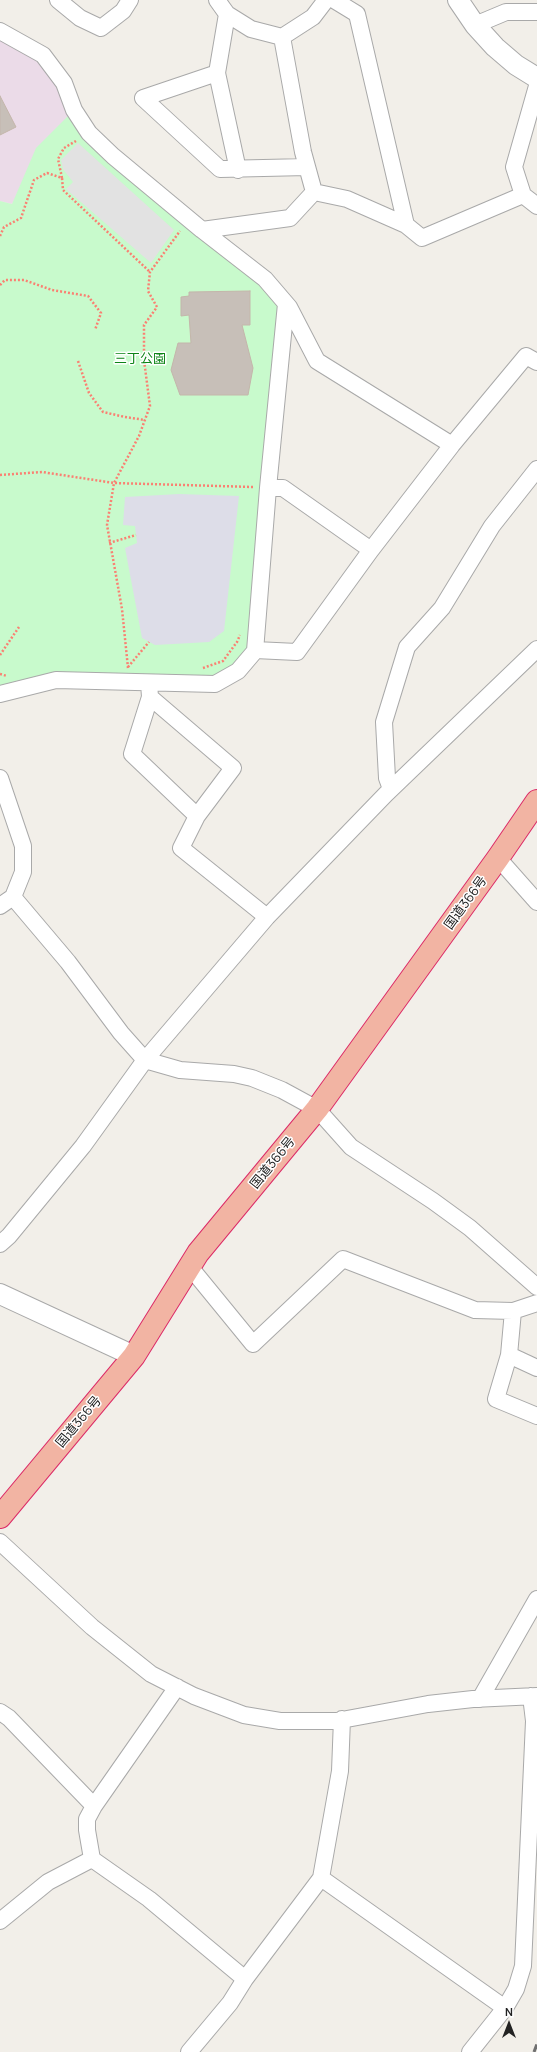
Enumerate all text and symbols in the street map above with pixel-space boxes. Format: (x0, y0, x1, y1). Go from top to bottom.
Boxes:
park label: 三丁公園 (114, 351, 166, 367)
street label: 国道366号 (441, 873, 491, 933)
street label: 国道366号 (247, 1134, 299, 1192)
street label: 国道366号 (53, 1393, 105, 1451)
north arrow (489, 2004, 529, 2044)
text: N (505, 2004, 513, 2019)

